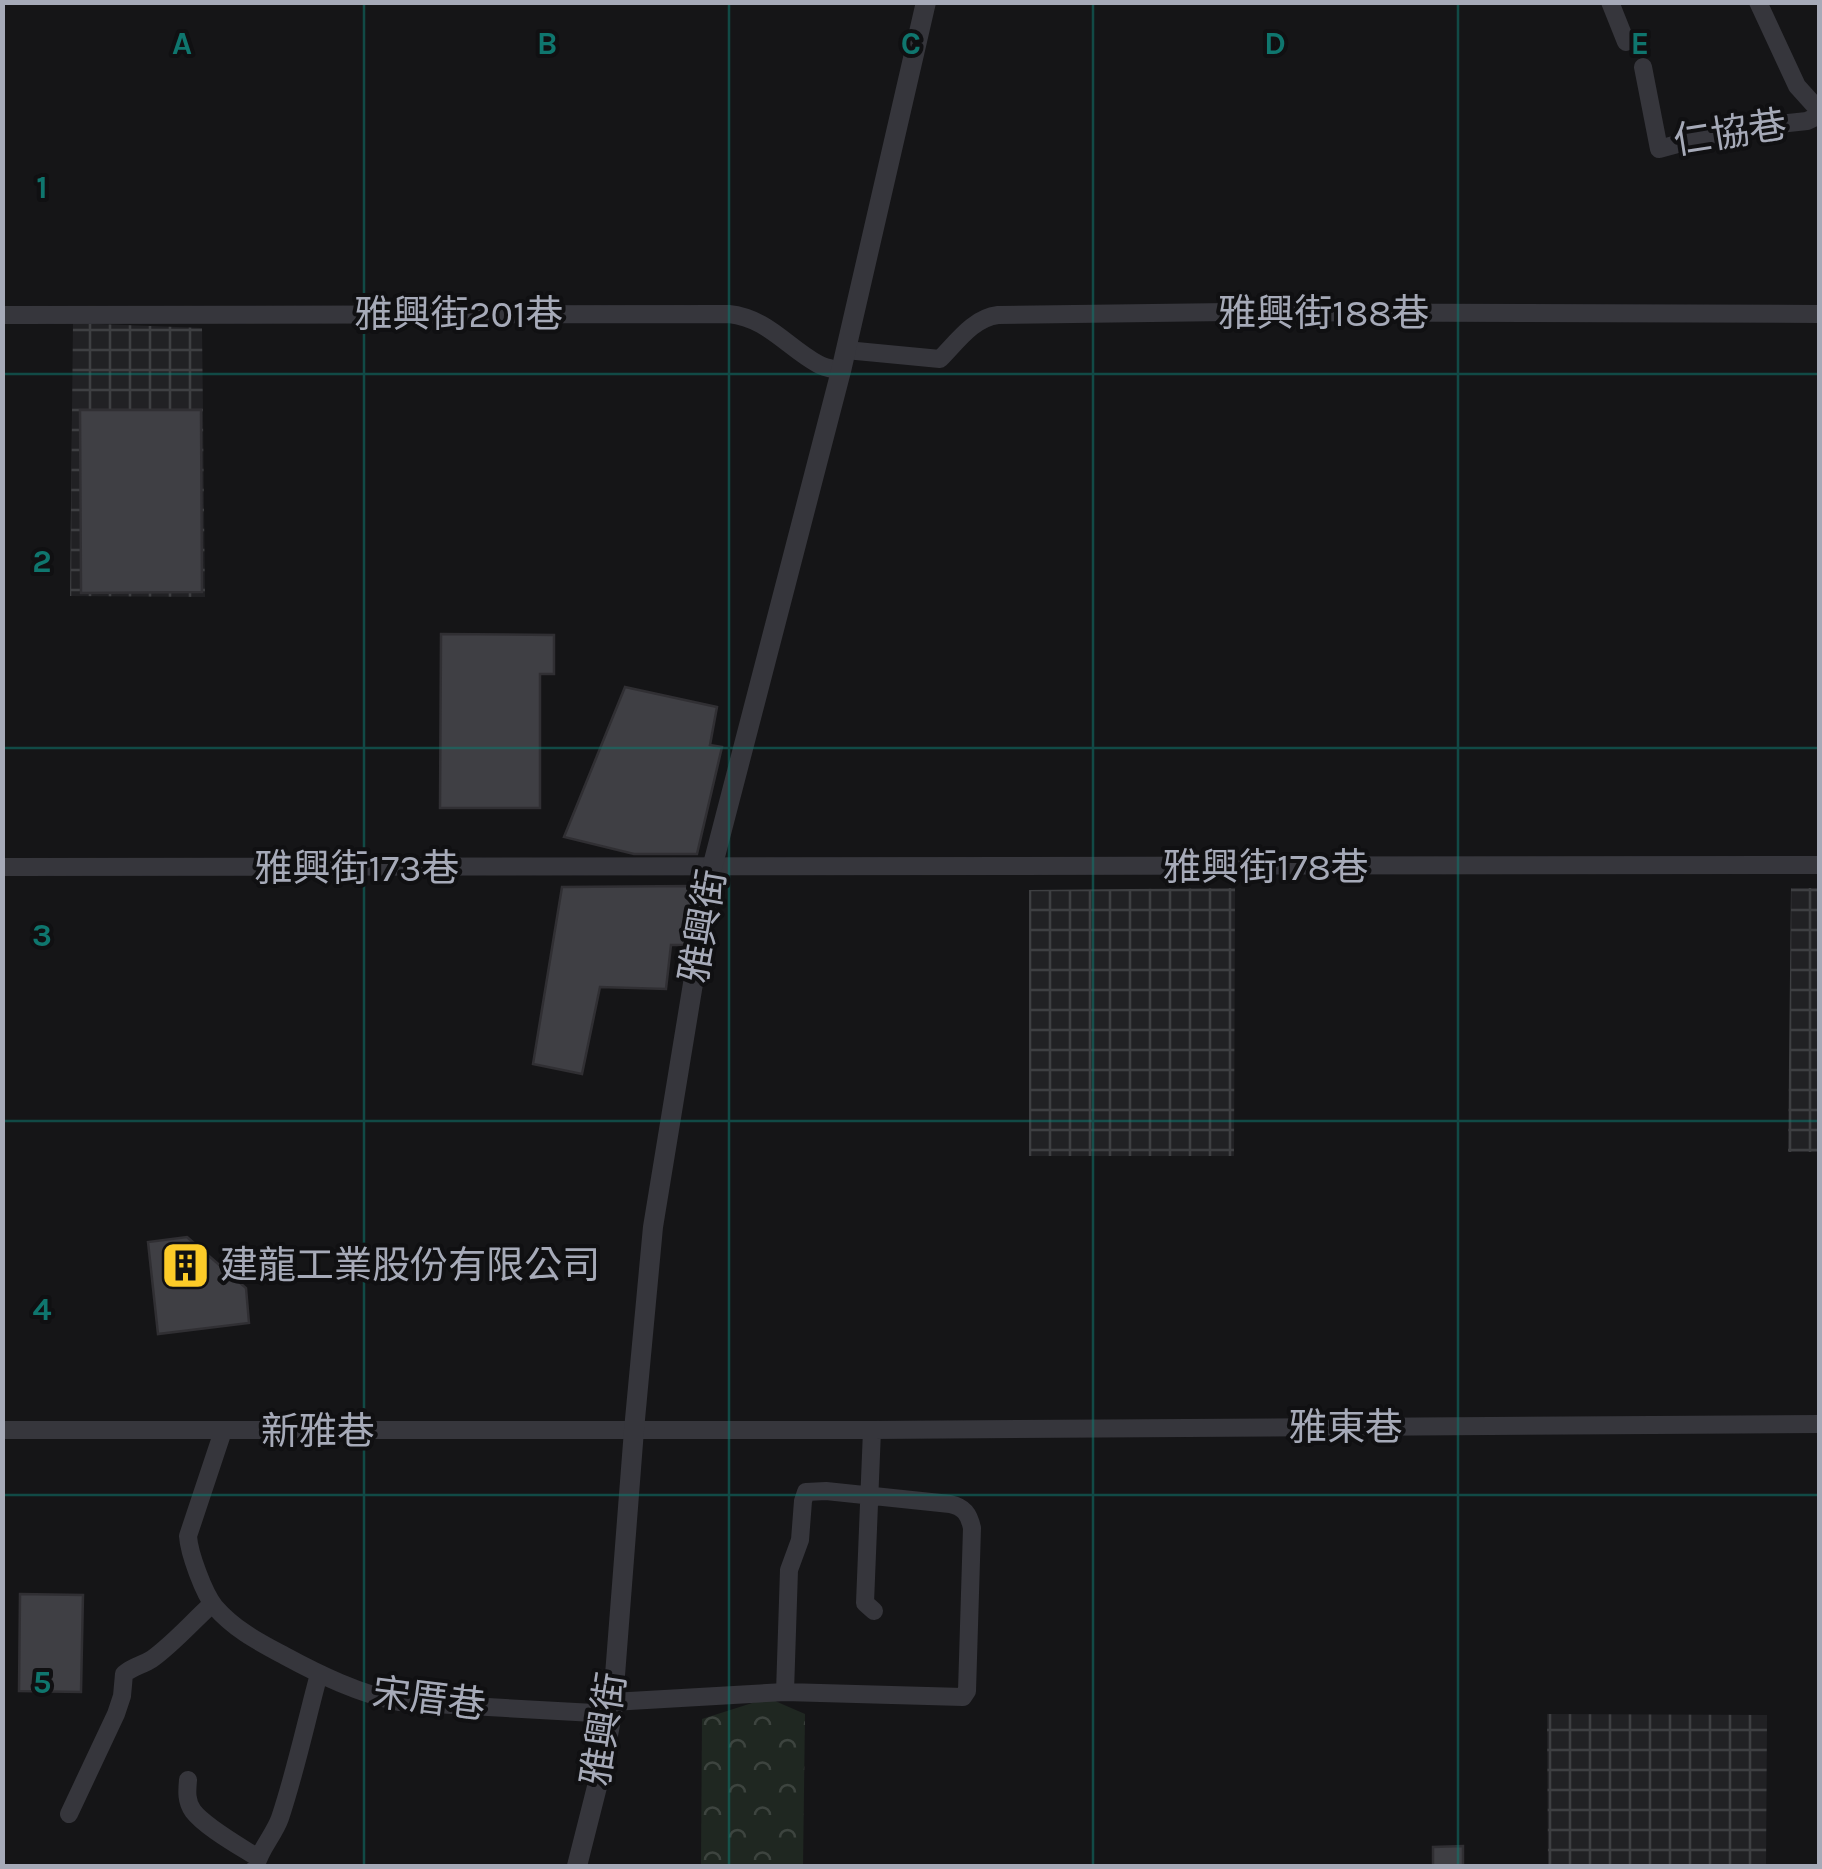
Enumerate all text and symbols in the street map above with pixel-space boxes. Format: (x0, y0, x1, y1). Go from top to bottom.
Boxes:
text: A (172, 25, 192, 62)
text: B (537, 25, 557, 62)
text: C (901, 25, 921, 62)
text: D (1264, 25, 1286, 62)
text: E (1631, 25, 1649, 62)
street label: 仁協巷 (1670, 102, 1790, 164)
text: 1 (36, 169, 48, 206)
street label: 雅興街188巷 (1218, 291, 1430, 336)
street label: 雅興街201巷 (354, 292, 564, 337)
text: 2 (32, 543, 52, 580)
street label: 雅興街178巷 (1163, 845, 1369, 890)
street label: 雅興街173巷 (255, 846, 459, 891)
street label: 雅興街 (671, 866, 735, 986)
text: 3 (32, 917, 52, 954)
building icon: 建龍工業股份有限公司 (159, 1239, 211, 1291)
place label: 建龍工業股份有限公司 (220, 1243, 600, 1288)
text: 4 (32, 1291, 52, 1328)
street label: 雅東巷 (1289, 1405, 1403, 1450)
street label: 新雅巷 (261, 1409, 375, 1454)
text: 5 (33, 1664, 51, 1701)
street label: 雅興街 (573, 1669, 635, 1789)
street label: 宋厝巷 (370, 1670, 488, 1728)

